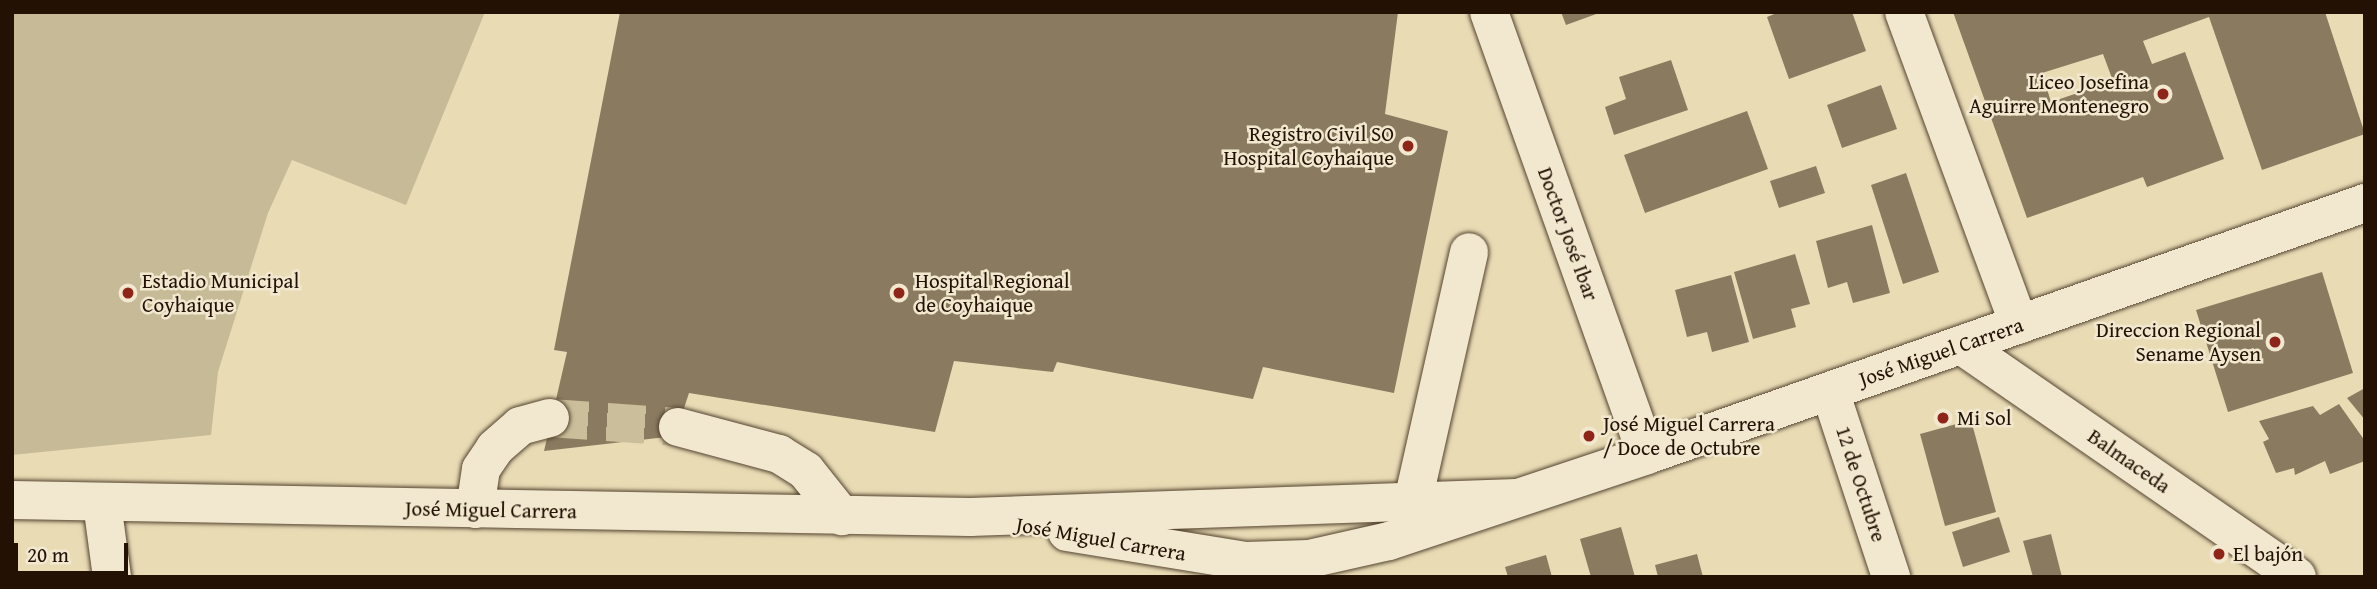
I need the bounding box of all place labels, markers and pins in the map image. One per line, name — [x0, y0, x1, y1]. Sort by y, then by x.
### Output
place label: Liceo Josefina Aguirre Montenegro — [1969, 69, 2149, 119]
marker: Liceo Josefina Aguirre Montenegro — [2155, 86, 2171, 102]
place label: Registro Civil SO Hospital Coyhaique — [1223, 121, 1394, 171]
marker: Registro Civil SO Hospital Coyhaique — [1400, 138, 1416, 154]
place label: Estadio Municipal Coyhaique — [142, 268, 299, 318]
place label: Hospital Regional de Coyhaique — [915, 268, 1070, 318]
marker: Hospital Regional de Coyhaique — [889, 283, 909, 303]
marker: Estadio Municipal Coyhaique — [120, 285, 136, 301]
place label: Direccion Regional Sename Aysen — [2096, 317, 2261, 367]
marker: Direccion Regional Sename Aysen — [2267, 334, 2283, 350]
place label: Mi Sol — [1957, 405, 2012, 431]
marker: Mi Sol — [1935, 410, 1951, 426]
place label: José Miguel Carrera / Doce de Octubre — [1603, 411, 1775, 461]
marker: José Miguel Carrera / Doce de Octubre — [1581, 428, 1597, 444]
place label: El bajón — [2233, 541, 2303, 567]
marker: El bajón — [2211, 546, 2227, 562]

